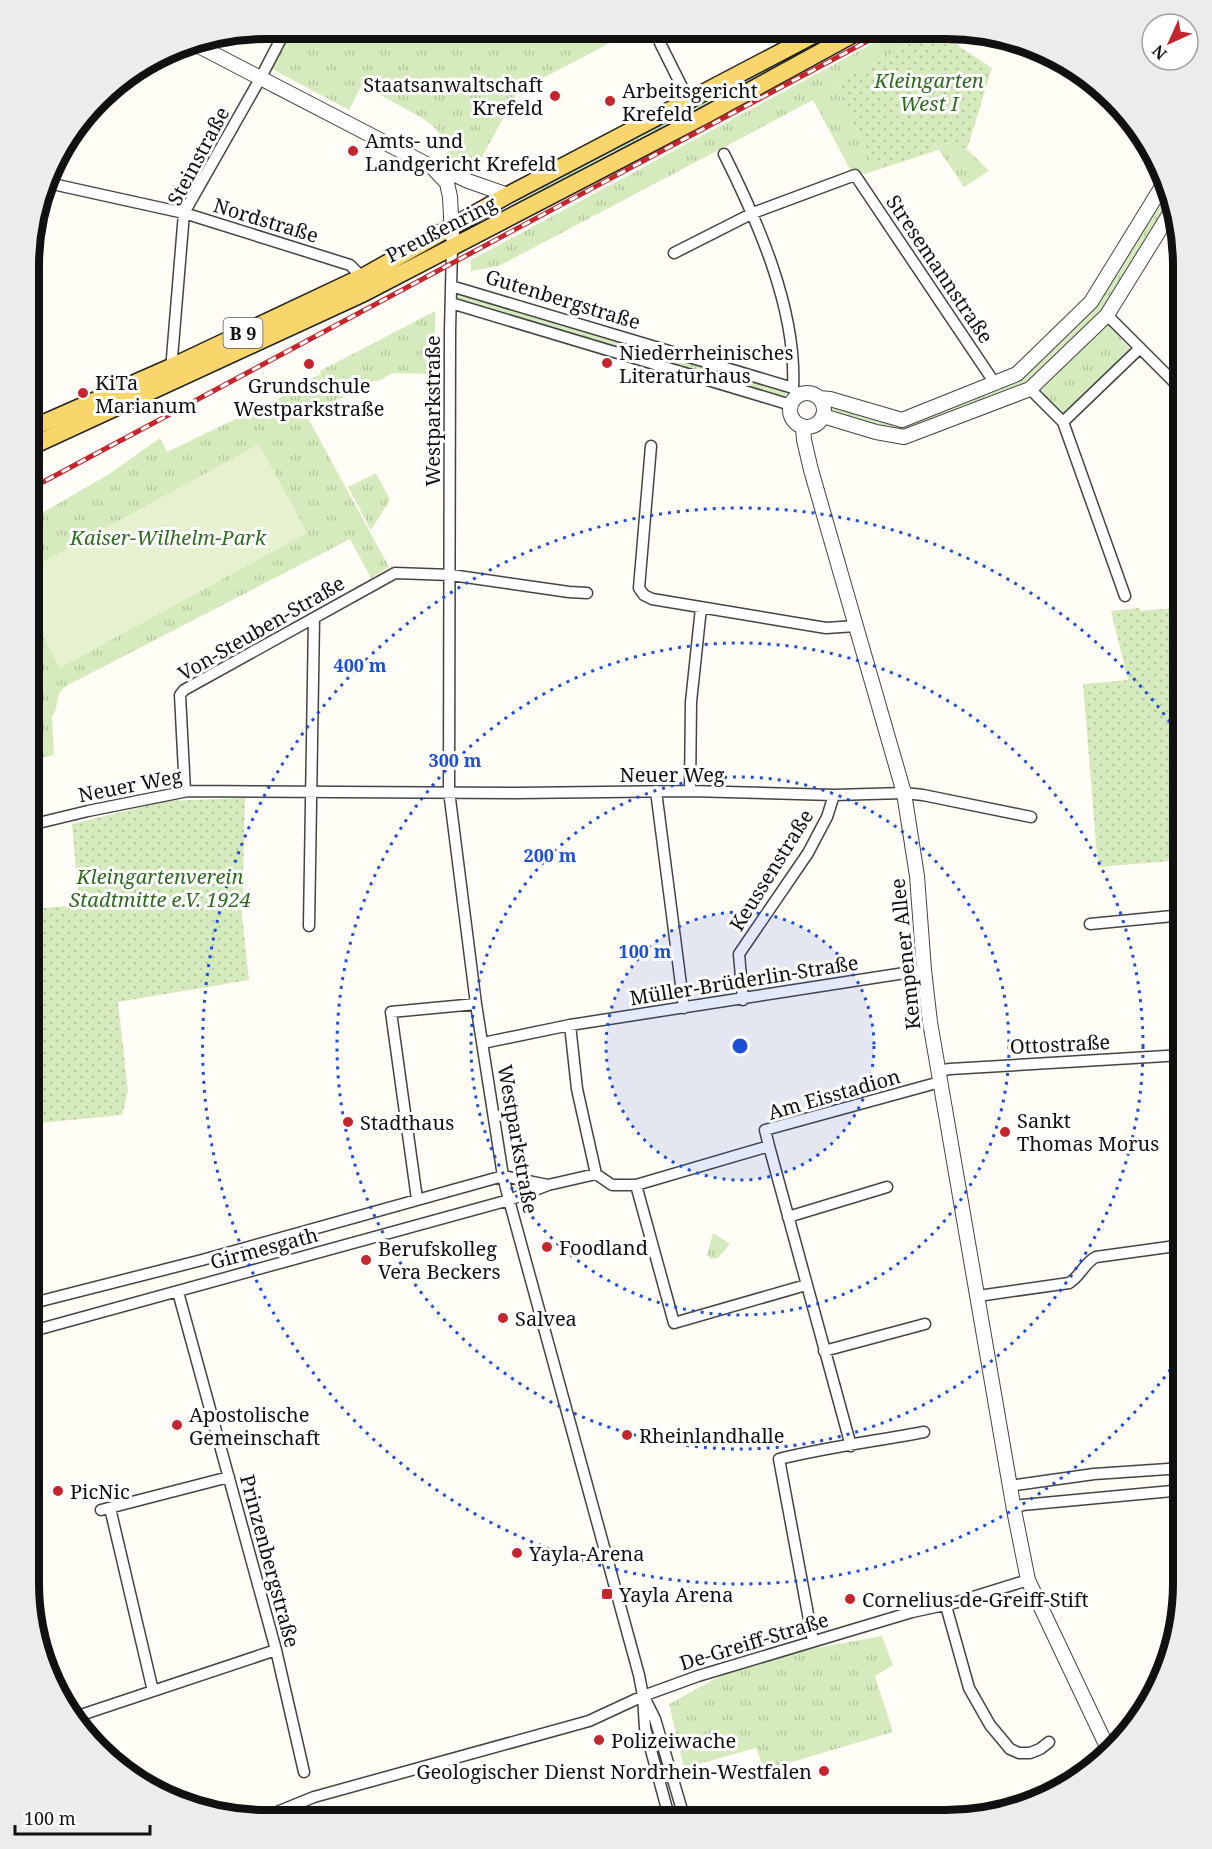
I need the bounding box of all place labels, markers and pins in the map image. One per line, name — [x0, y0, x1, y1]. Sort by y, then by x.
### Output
place label: Staatsanwaltschaft Krefeld — [363, 71, 543, 121]
place label: Arbeitsgericht Krefeld — [622, 77, 758, 127]
marker: Staatsanwaltschaft Krefeld — [548, 89, 562, 103]
marker: Arbeitsgericht Krefeld — [603, 94, 617, 108]
place label: Amts- und Landgericht Krefeld — [365, 127, 557, 177]
marker: Amts- und Landgericht Krefeld — [346, 144, 360, 158]
place label: Niederrheinisches Literaturhaus — [619, 339, 794, 389]
marker: Niederrheinisches Literaturhaus — [600, 356, 614, 370]
marker: Grundschule Westparkstraße — [302, 357, 316, 371]
place label: KiTa Marianum — [95, 369, 197, 419]
place label: Grundschule Westparkstraße — [233, 372, 385, 422]
marker: KiTa Marianum — [76, 386, 90, 400]
centre of rings — [730, 1036, 750, 1056]
place label: Sankt Thomas Morus — [1017, 1107, 1159, 1157]
place label: Stadthaus — [360, 1109, 454, 1136]
marker: Stadthaus — [341, 1115, 355, 1129]
marker: Sankt Thomas Morus — [998, 1125, 1012, 1139]
place label: Foodland — [559, 1234, 648, 1261]
place label: Berufskolleg Vera Beckers — [378, 1235, 501, 1285]
marker: Foodland — [540, 1240, 554, 1254]
marker: Berufskolleg Vera Beckers — [359, 1253, 373, 1267]
place label: Salvea — [515, 1305, 577, 1332]
marker: Salvea — [496, 1311, 510, 1325]
place label: Apostolische Gemeinschaft — [189, 1401, 320, 1451]
marker: Apostolische Gemeinschaft — [170, 1418, 184, 1432]
place label: Rheinlandhalle — [639, 1422, 785, 1449]
marker: Rheinlandhalle — [620, 1428, 634, 1442]
place label: PicNic — [70, 1478, 130, 1505]
marker: PicNic — [51, 1484, 65, 1498]
place label: Yayla-Arena — [528, 1540, 645, 1567]
marker: Yayla-Arena — [510, 1546, 524, 1560]
place label: Yayla Arena — [618, 1581, 734, 1608]
place label: Cornelius-de-Greiff-Stift — [862, 1586, 1088, 1613]
marker: Yayla Arena — [600, 1587, 614, 1601]
marker: Cornelius-de-Greiff-Stift — [843, 1592, 857, 1606]
place label: Polizeiwache — [611, 1727, 736, 1754]
marker: Polizeiwache — [592, 1733, 606, 1747]
place label: Geologischer Dienst Nordrhein-Westfalen — [416, 1758, 812, 1785]
marker: Geologischer Dienst Nordrhein-Westfalen — [817, 1764, 831, 1778]

